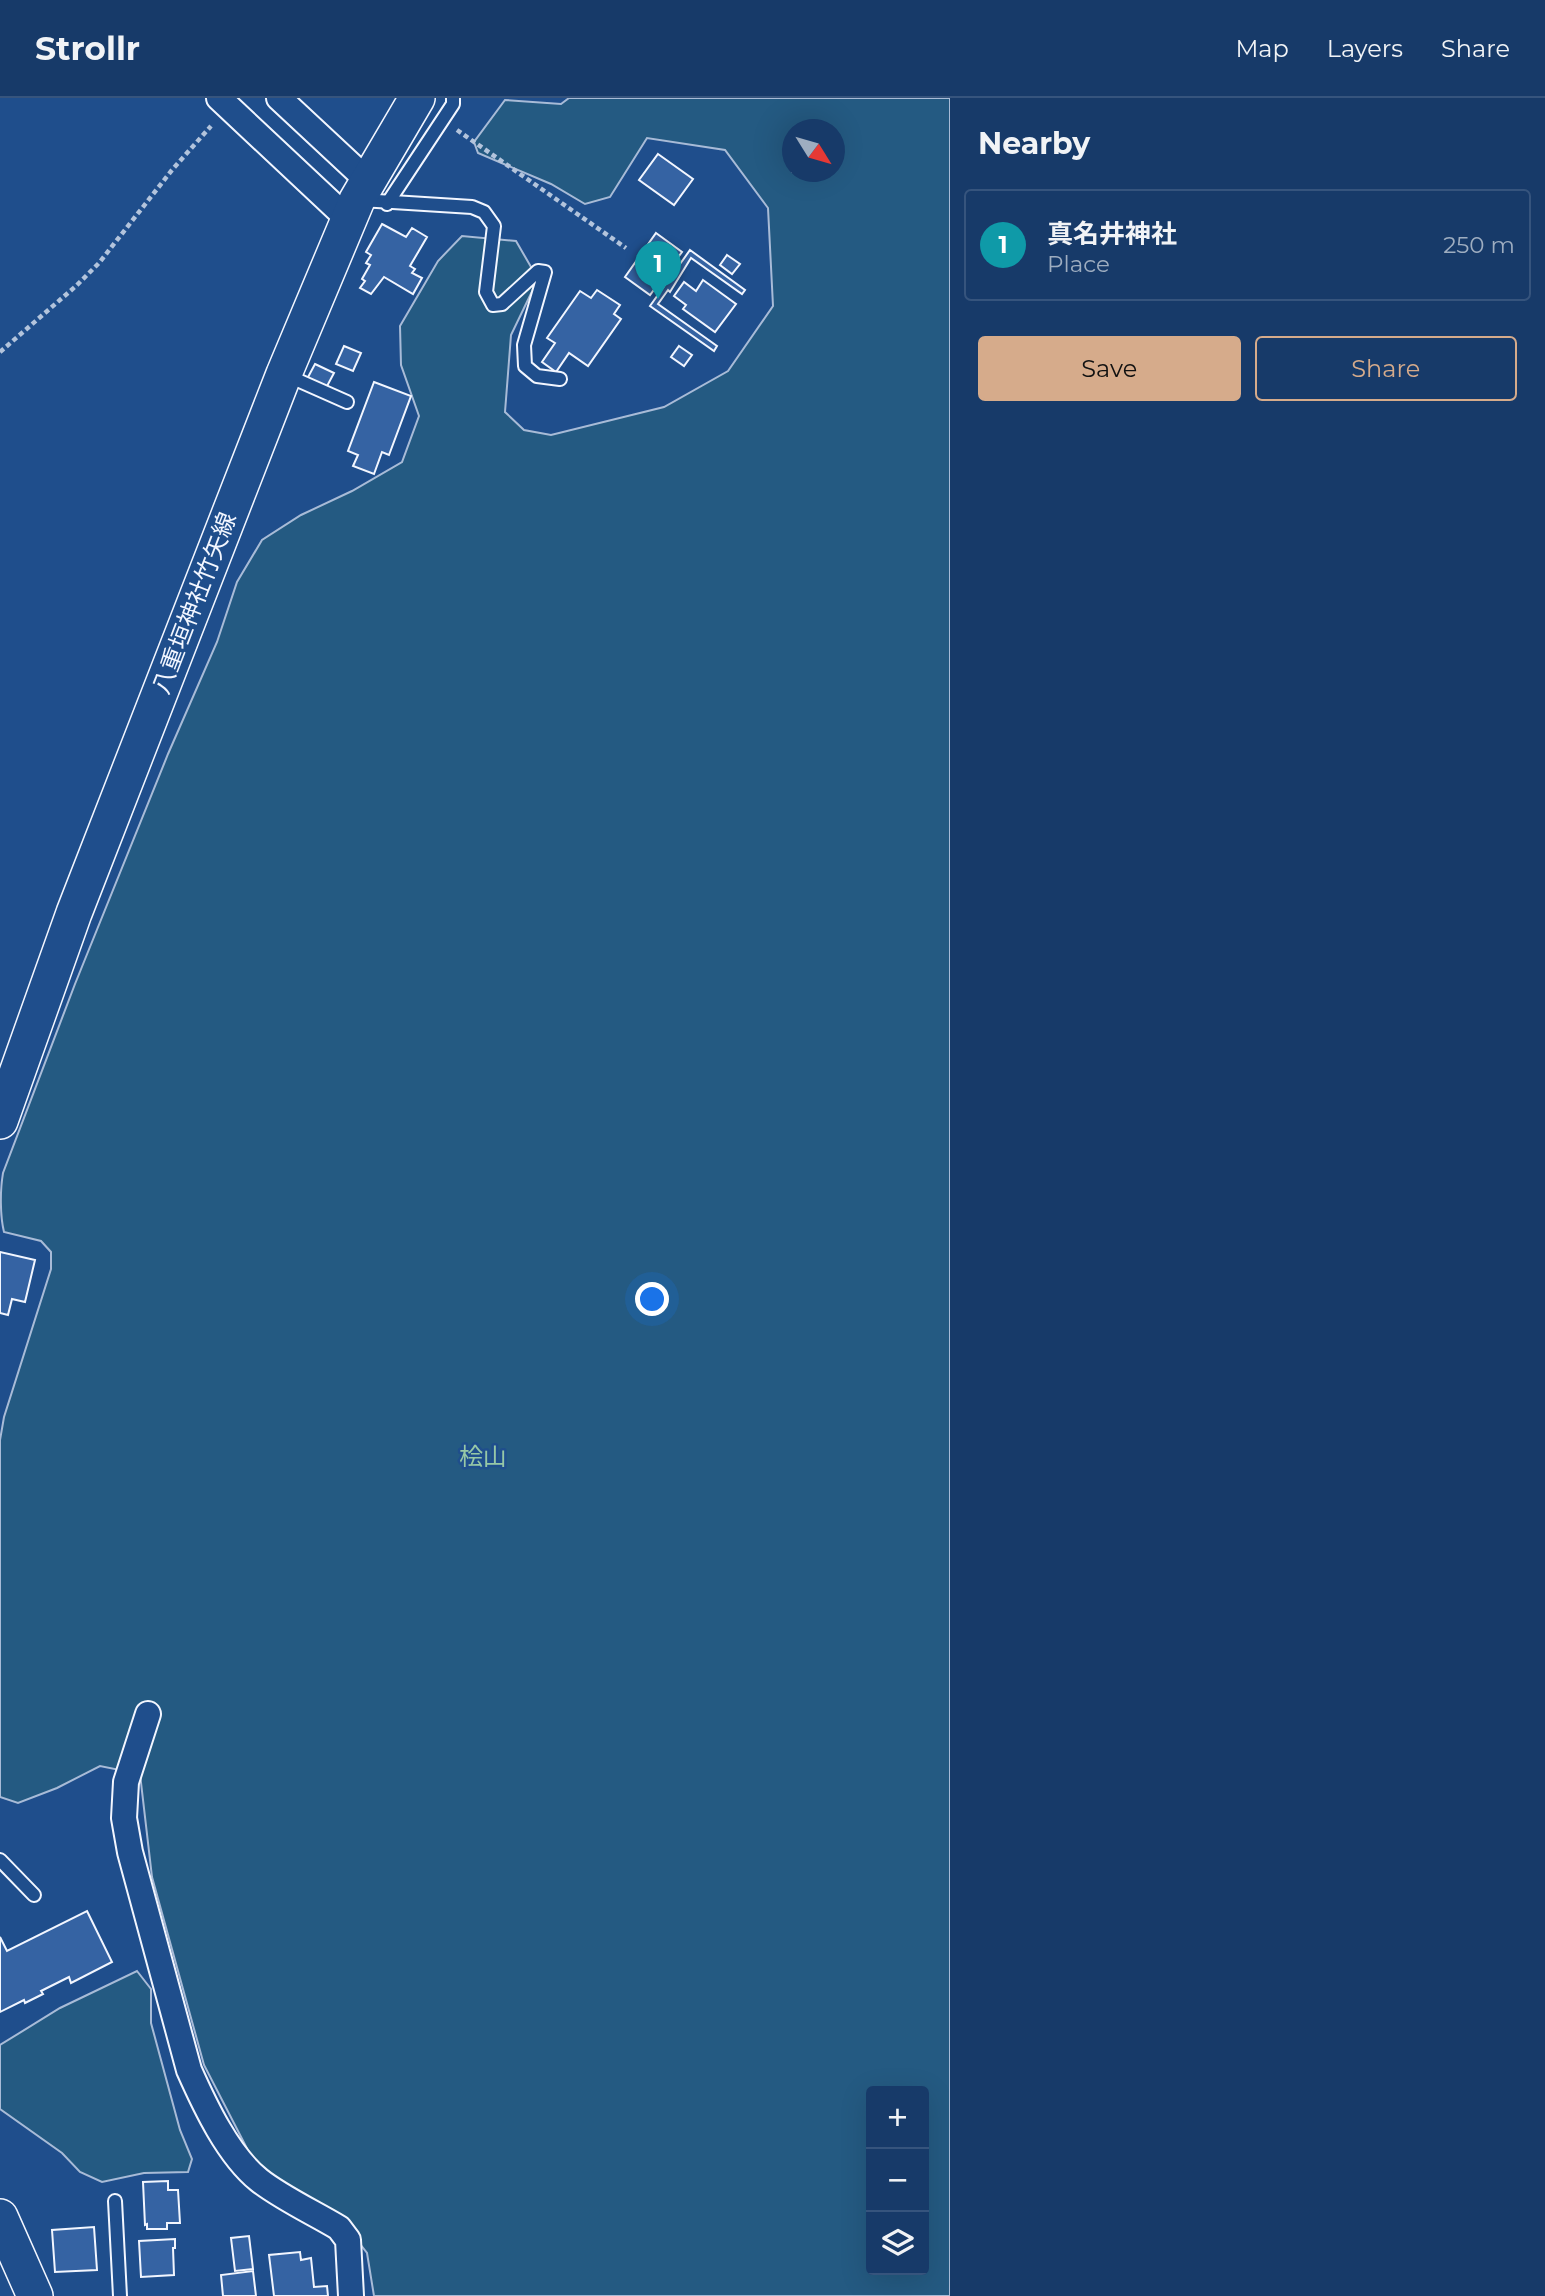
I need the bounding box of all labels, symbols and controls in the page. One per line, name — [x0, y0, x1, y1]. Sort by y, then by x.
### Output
text: Strollr — [35, 28, 140, 68]
text: Map — [1235, 34, 1289, 63]
text: Layers — [1327, 34, 1403, 63]
text: Share — [1441, 34, 1510, 63]
north arrow — [782, 119, 845, 182]
text: Nearby — [978, 125, 1090, 162]
text: 真名井神社 — [1047, 218, 1177, 250]
text: 1 — [998, 231, 1008, 259]
text: 250 m — [1443, 231, 1515, 259]
pin: 1 — [635, 241, 681, 299]
text: Place — [1047, 250, 1110, 278]
button: Save — [978, 336, 1241, 401]
button: Share — [1255, 336, 1517, 401]
street label: 八重垣神社竹矢線 — [146, 508, 242, 698]
your location — [635, 1282, 669, 1316]
park label: 桧山 — [459, 1442, 507, 1471]
map controls — [866, 2086, 929, 2275]
button: + — [866, 2086, 929, 2149]
button: − — [866, 2149, 929, 2212]
button: layers — [866, 2212, 929, 2275]

